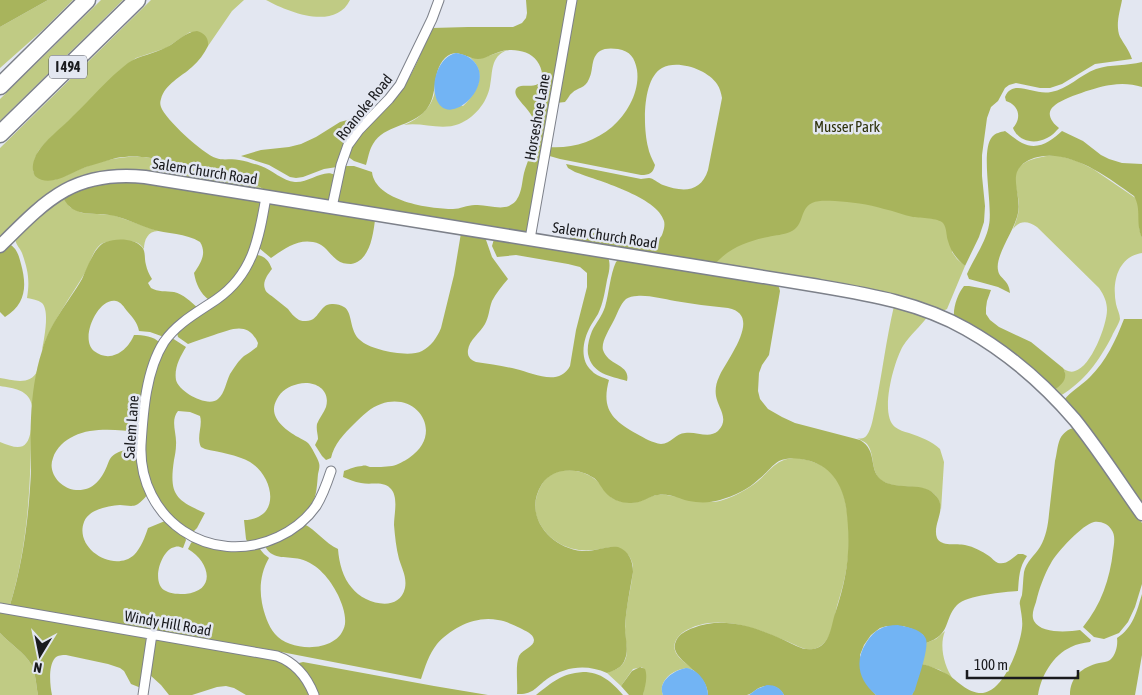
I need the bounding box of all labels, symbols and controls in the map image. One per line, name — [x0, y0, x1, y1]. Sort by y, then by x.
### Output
road number: I 494 — [49, 56, 87, 78]
street label: Roanoke Road — [332, 71, 396, 143]
street label: Horseshoe Lane — [521, 72, 553, 162]
park label: Musser Park — [814, 118, 881, 135]
street label: Salem Church Road — [151, 154, 259, 188]
street label: Salem Church Road — [551, 218, 659, 252]
street label: Salem Lane — [120, 394, 142, 459]
street label: Windy Hill Road — [123, 607, 213, 639]
north arrow — [15, 630, 65, 680]
scale bar — [967, 648, 1078, 680]
text: 100 m — [974, 656, 1008, 673]
text: N — [32, 659, 43, 676]

